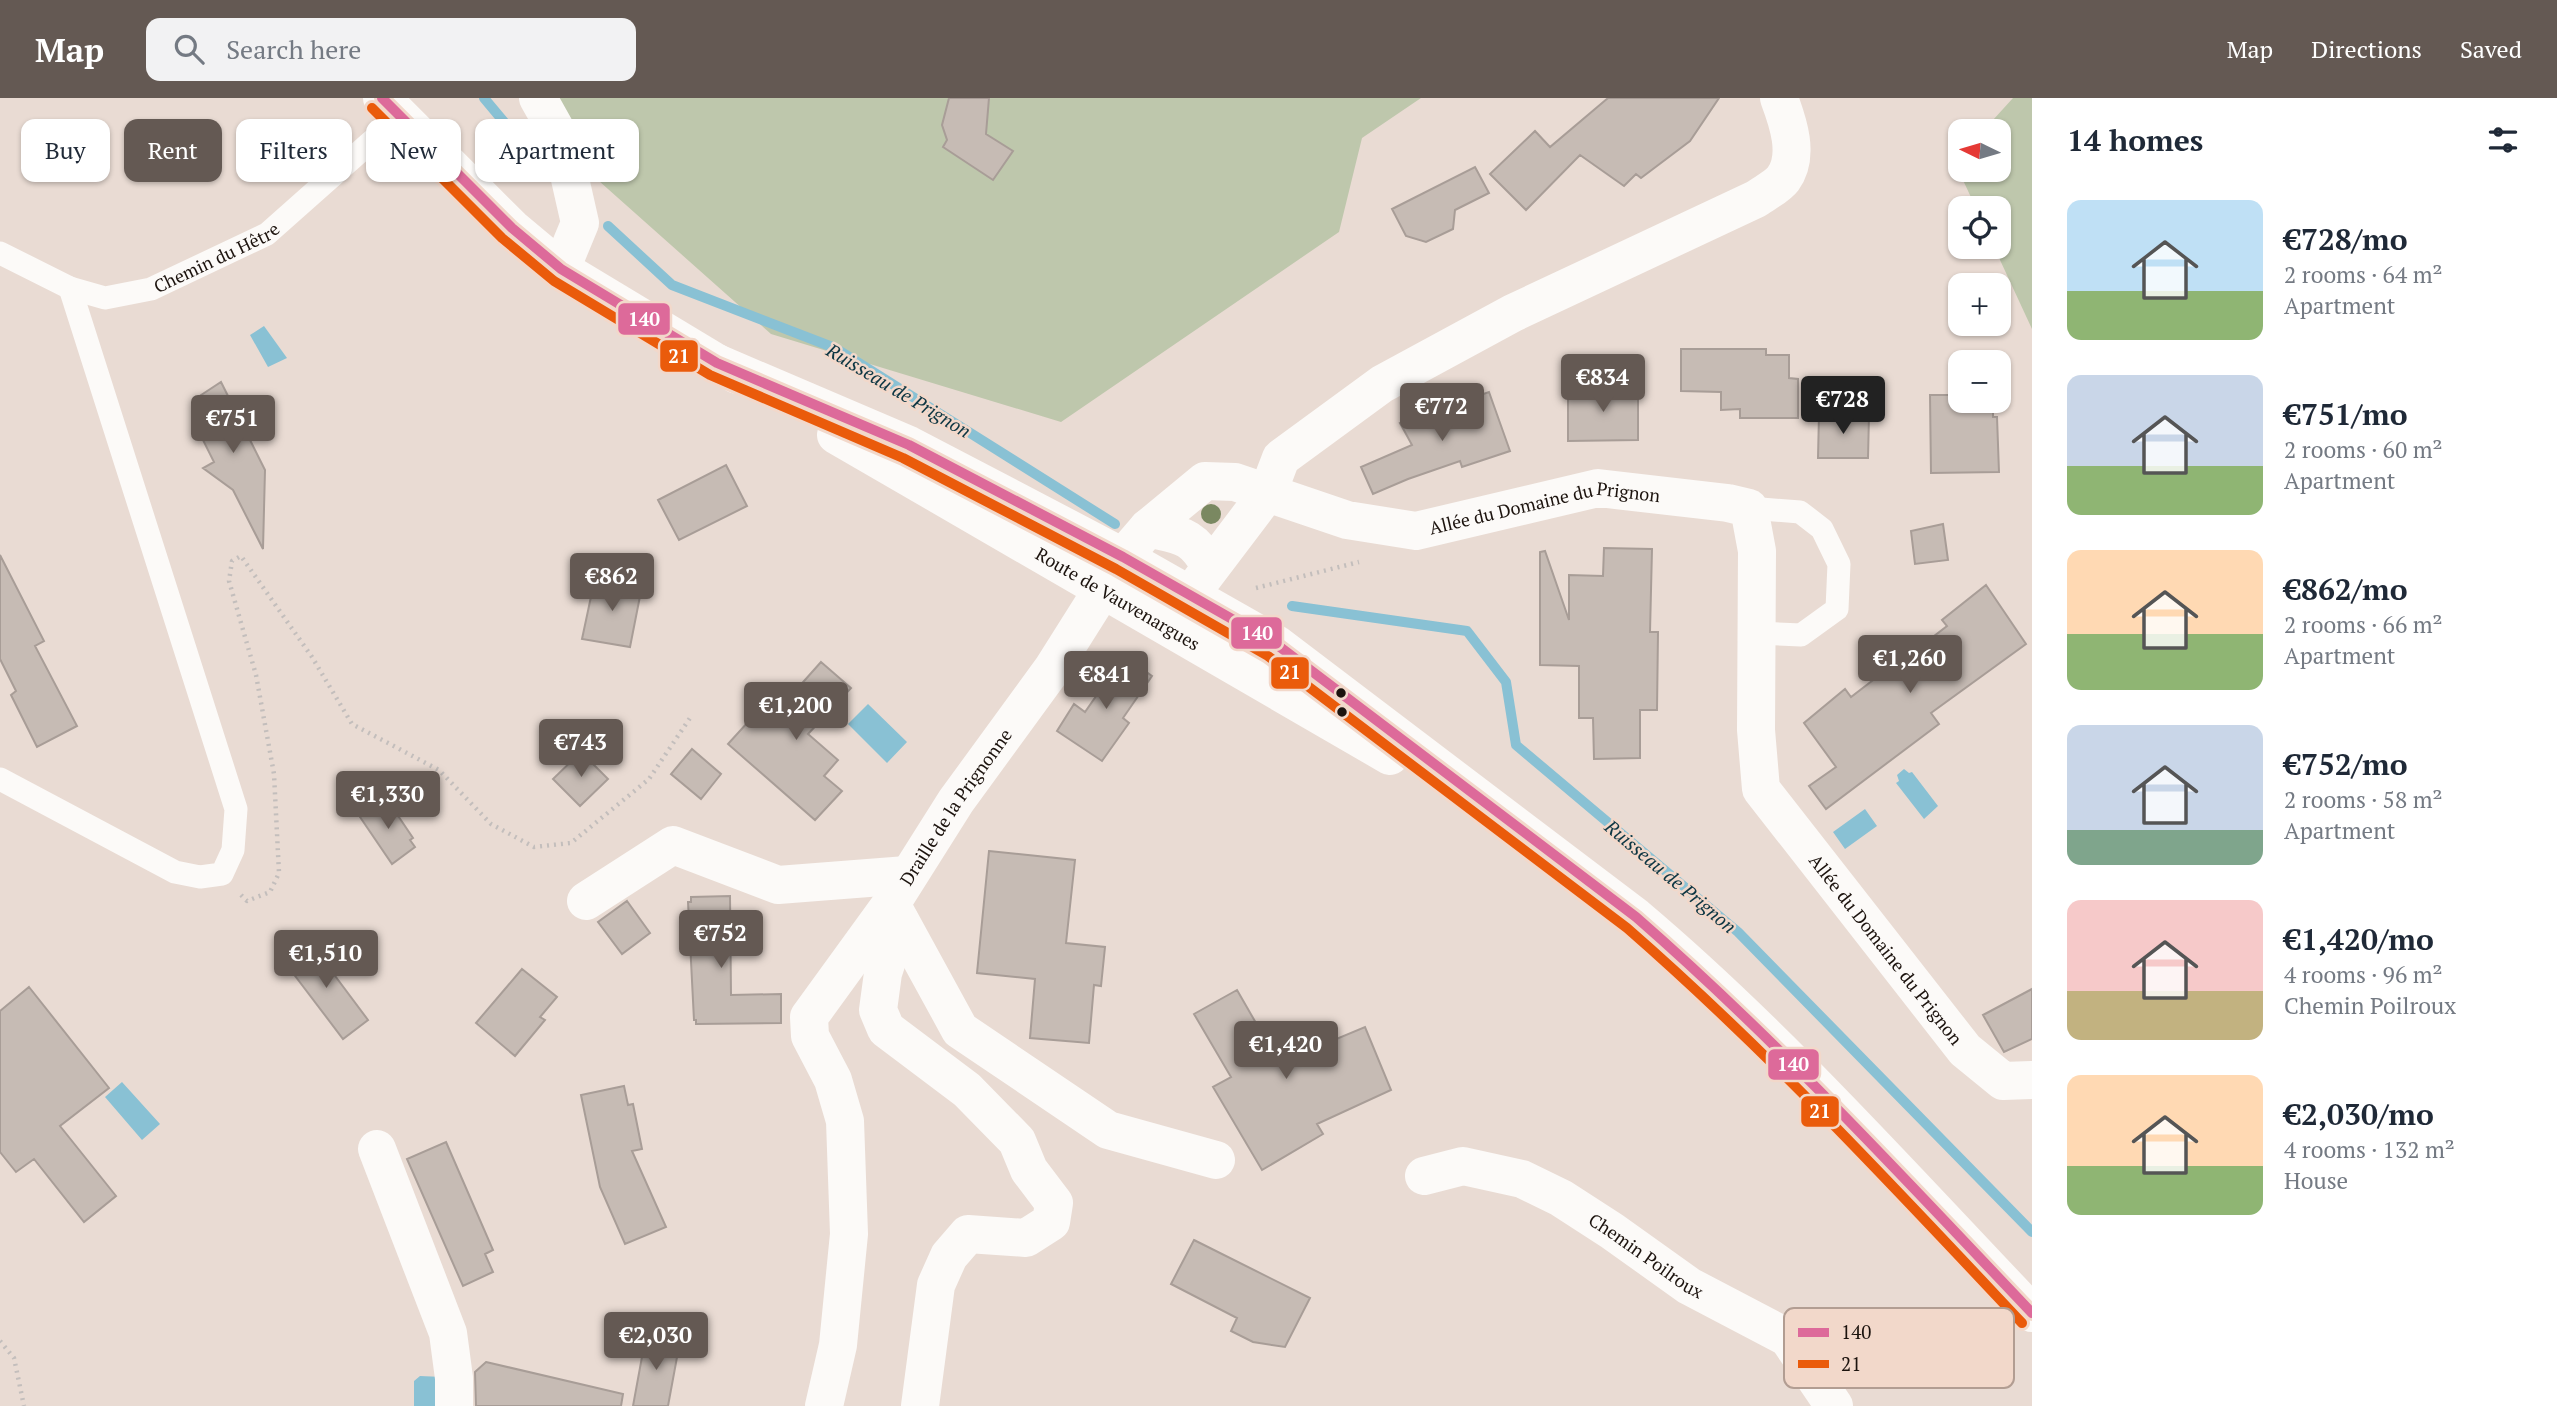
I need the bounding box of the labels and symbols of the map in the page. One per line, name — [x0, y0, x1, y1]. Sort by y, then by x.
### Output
north arrow — [1948, 119, 2011, 182]
street label: Chemin du Hêtre — [150, 217, 284, 298]
line badge: 140 — [617, 302, 671, 336]
text: 140 — [628, 306, 660, 331]
water label: Ruisseau de Prignon — [821, 337, 976, 443]
line badge: 21 — [659, 339, 699, 373]
text: 21 — [668, 343, 690, 368]
pin: €834 — [1562, 354, 1644, 414]
pin: €728 — [1802, 376, 1884, 436]
pin: €772 — [1401, 384, 1483, 443]
pin: €751 — [192, 396, 274, 455]
street label: Allée du Domaine du Prignon — [1427, 476, 1662, 540]
street label: Route de Vauvenargues — [1032, 541, 1205, 655]
pin: €862 — [571, 554, 653, 613]
line badge: 140 — [1230, 616, 1283, 650]
text: 140 — [1241, 620, 1273, 645]
pin: €1,260 — [1853, 636, 1967, 695]
pin: €841 — [1065, 652, 1147, 711]
line badge: 21 — [1270, 656, 1310, 690]
text: 21 — [1279, 659, 1301, 684]
pin: €1,200 — [739, 682, 853, 742]
unlabelled marker — [1334, 686, 1348, 700]
unlabelled marker — [1335, 705, 1349, 719]
pin: €743 — [540, 720, 622, 779]
street label: Draille de la Prignonne — [894, 724, 1017, 890]
pin: €1,330 — [331, 772, 445, 831]
water label: Ruisseau de Prignon — [1599, 813, 1742, 938]
street label: Allée du Domaine du Prignon — [1804, 849, 1968, 1050]
pin: €752 — [680, 910, 762, 970]
pin: €1,510 — [269, 930, 383, 990]
pin: €1,420 — [1229, 1021, 1343, 1081]
line badge: 140 — [1767, 1048, 1820, 1081]
text: 140 — [1777, 1051, 1809, 1076]
line badge: 21 — [1800, 1095, 1840, 1128]
text: 21 — [1809, 1098, 1831, 1123]
street label: Chemin Poilroux — [1584, 1207, 1708, 1304]
legend — [1784, 1308, 2014, 1388]
pin: €2,030 — [599, 1312, 713, 1372]
text: 140 — [1841, 1319, 1871, 1344]
text: 21 — [1841, 1351, 1861, 1376]

